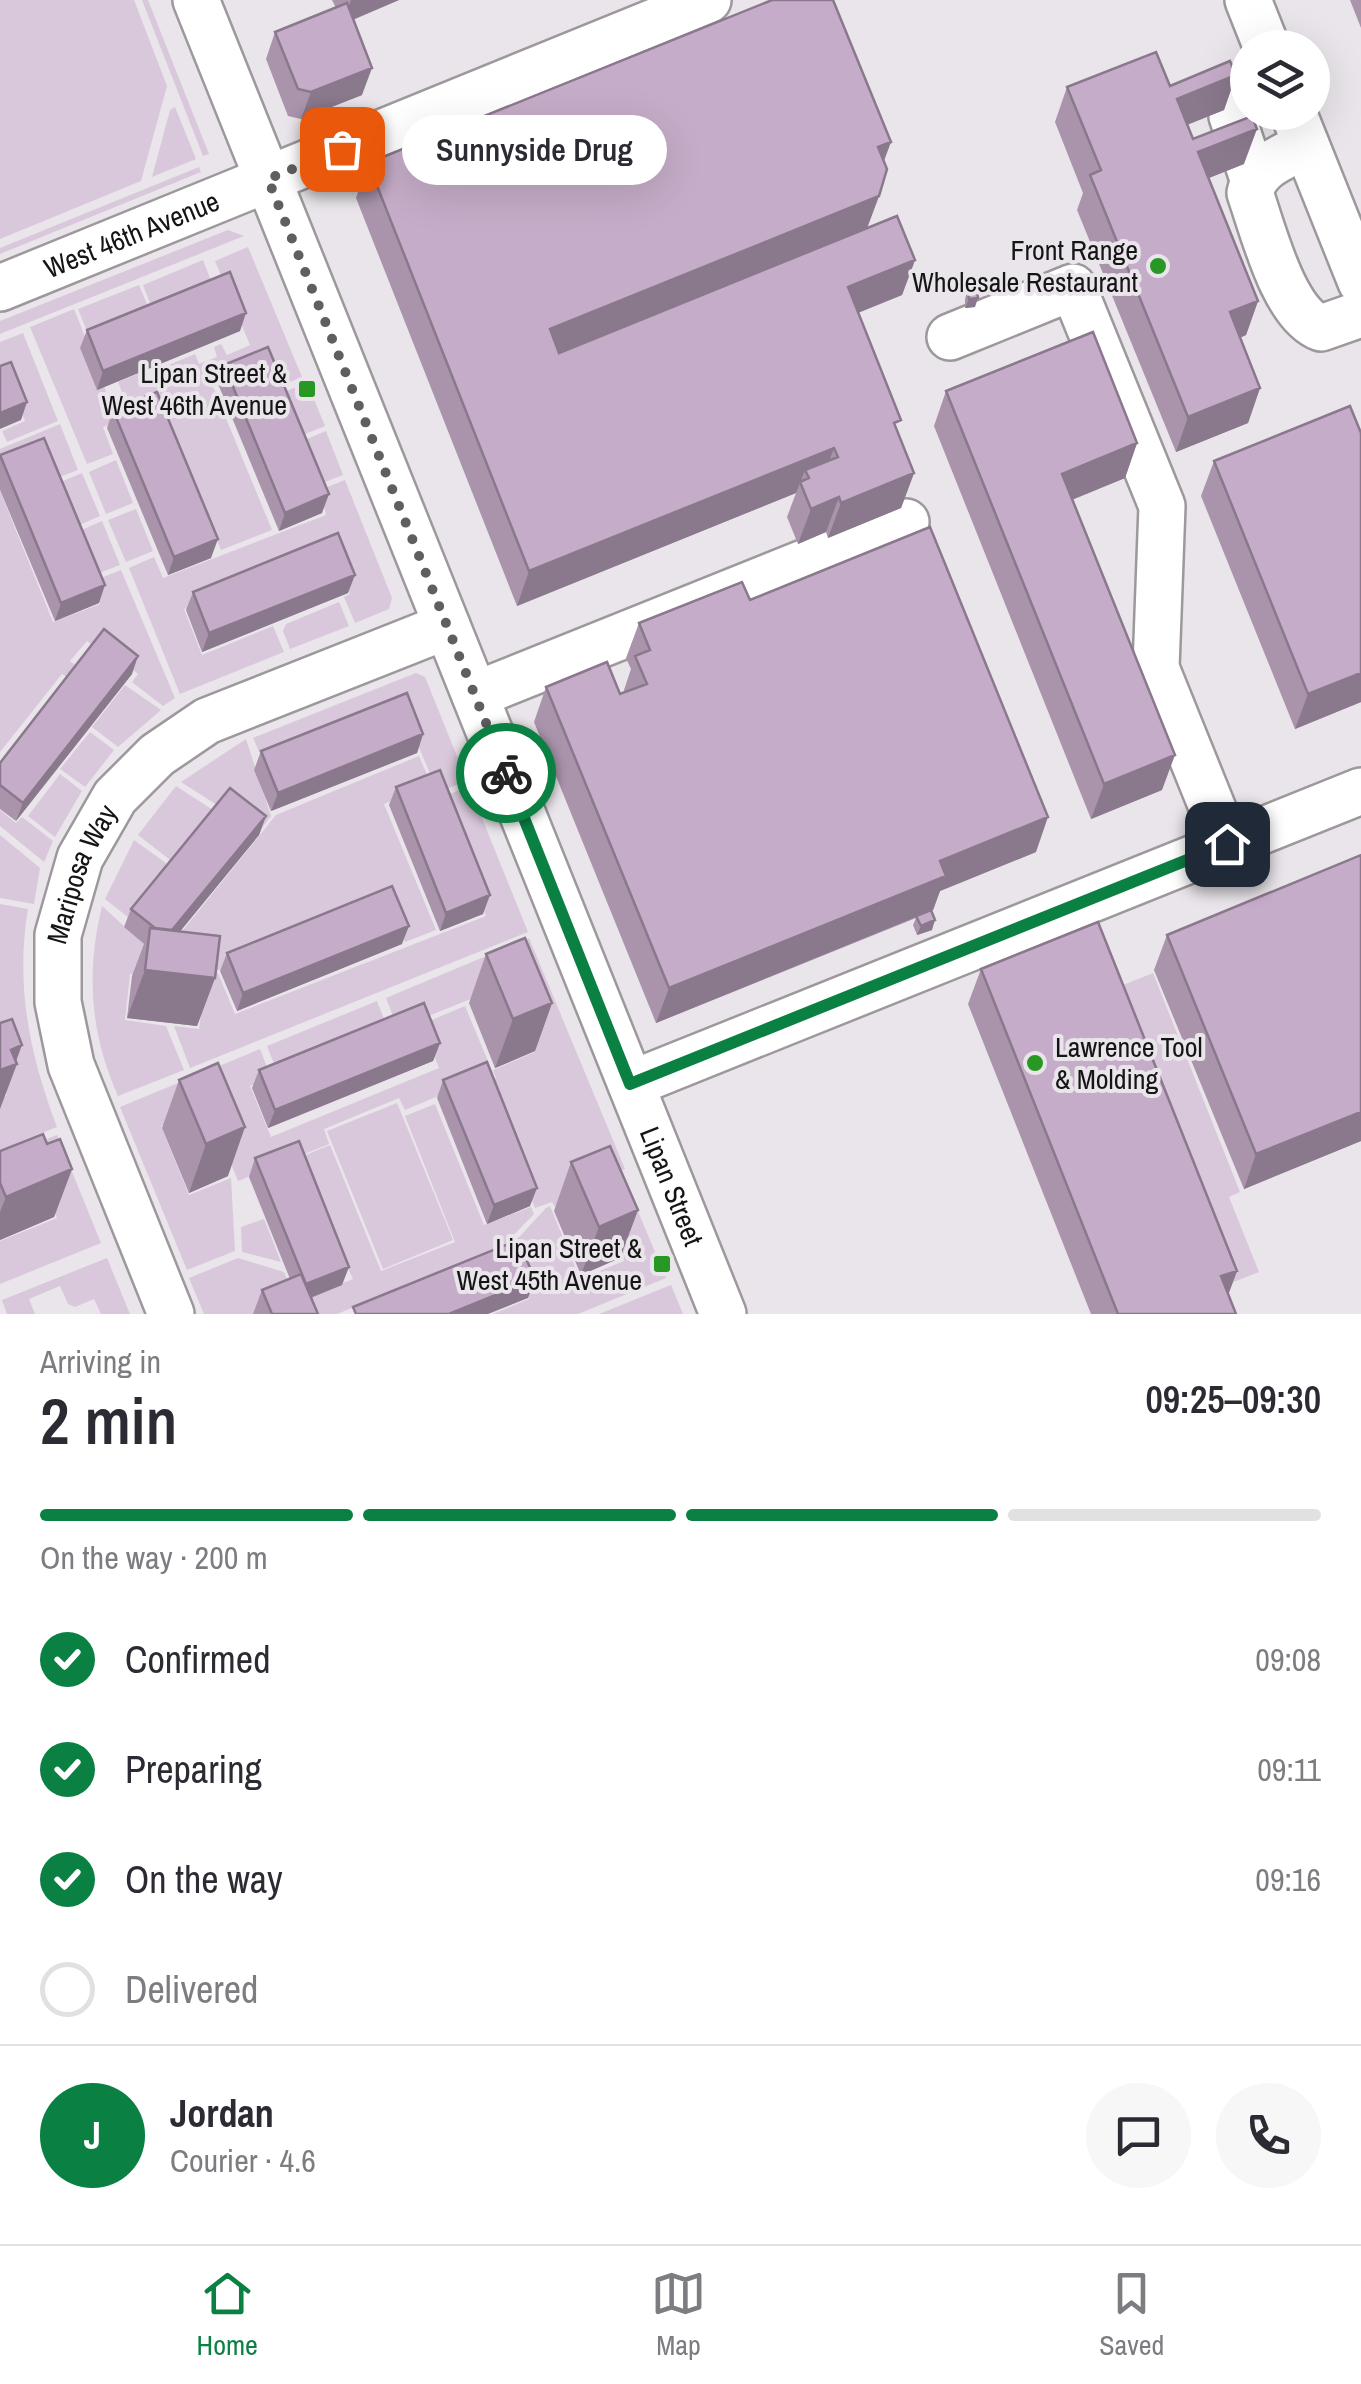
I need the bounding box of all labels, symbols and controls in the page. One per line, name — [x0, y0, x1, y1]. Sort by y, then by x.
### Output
map controls — [1230, 30, 1330, 130]
button: layers — [1230, 30, 1330, 130]
pin — [300, 107, 385, 192]
callout: Sunnyside Drug — [402, 114, 667, 184]
icon: bag — [315, 122, 370, 177]
text: Sunnyside Drug — [436, 128, 633, 171]
street label: West 46th Avenue — [38, 182, 225, 287]
place label: Front Range Wholesale Restaurant — [912, 231, 1138, 301]
marker: Front Range Wholesale Restaurant — [1147, 255, 1169, 277]
place label: Lipan Street & West 46th Avenue — [101, 354, 288, 424]
marker: Lipan Street & West 46th Avenue — [296, 378, 318, 400]
courier — [456, 723, 556, 823]
icon: bike — [479, 746, 534, 801]
street label: Mariposa Way — [37, 797, 126, 948]
pin — [1185, 802, 1270, 887]
icon: home — [1200, 817, 1255, 872]
place label: Lawrence Tool & Molding — [1055, 1028, 1203, 1098]
marker: Lawrence Tool & Molding — [1024, 1052, 1046, 1074]
street label: Lipan Street — [631, 1121, 713, 1251]
place label: Lipan Street & West 45th Avenue — [456, 1229, 643, 1299]
marker: Lipan Street & West 45th Avenue — [651, 1253, 673, 1275]
text: Arriving in — [40, 1340, 161, 1383]
text: 09:25–09:30 — [1145, 1374, 1321, 1425]
text: 2 min — [40, 1377, 177, 1464]
text: On the way · 200 m — [40, 1536, 268, 1579]
icon: check — [40, 1632, 95, 1687]
text: Confirmed — [125, 1634, 270, 1685]
text: 09:08 — [1255, 1638, 1321, 1681]
icon: check — [40, 1742, 95, 1797]
text: Preparing — [125, 1744, 262, 1795]
text: 09:11 — [1257, 1748, 1321, 1791]
icon: check — [40, 1852, 95, 1907]
text: On the way — [125, 1854, 283, 1905]
text: 09:16 — [1255, 1858, 1321, 1901]
text: Delivered — [125, 1964, 258, 2015]
button: chat — [1086, 2083, 1191, 2188]
button: phone — [1216, 2083, 1321, 2188]
text: Jordan — [170, 2088, 274, 2139]
text: J — [84, 2110, 101, 2161]
text: Courier · 4.6 — [170, 2139, 316, 2182]
tab: Home — [197, 2266, 258, 2364]
tab: Map — [651, 2266, 706, 2364]
tab: Saved — [1099, 2266, 1164, 2364]

